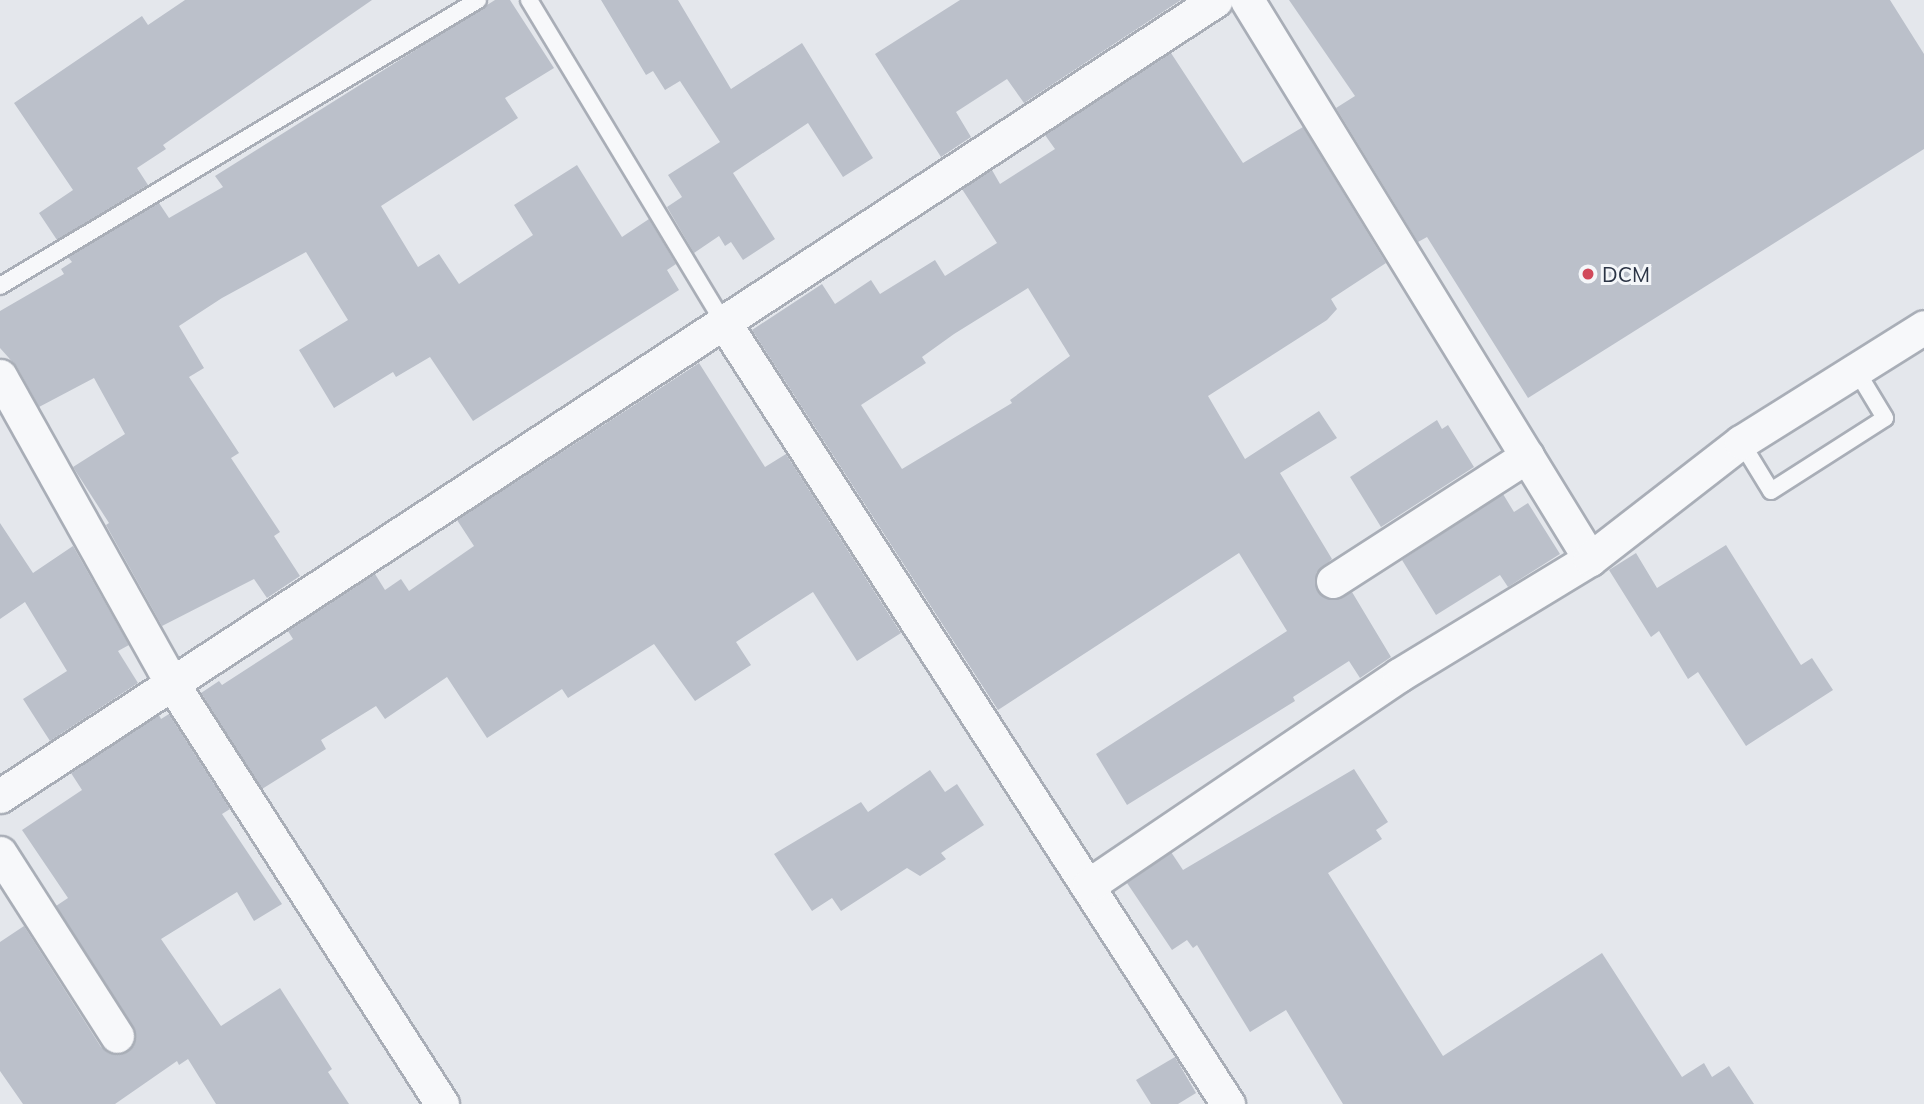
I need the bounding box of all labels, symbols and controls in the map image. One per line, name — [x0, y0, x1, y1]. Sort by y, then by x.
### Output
place label: DCM — [1602, 261, 1650, 287]
marker: DCM — [1580, 266, 1596, 282]

